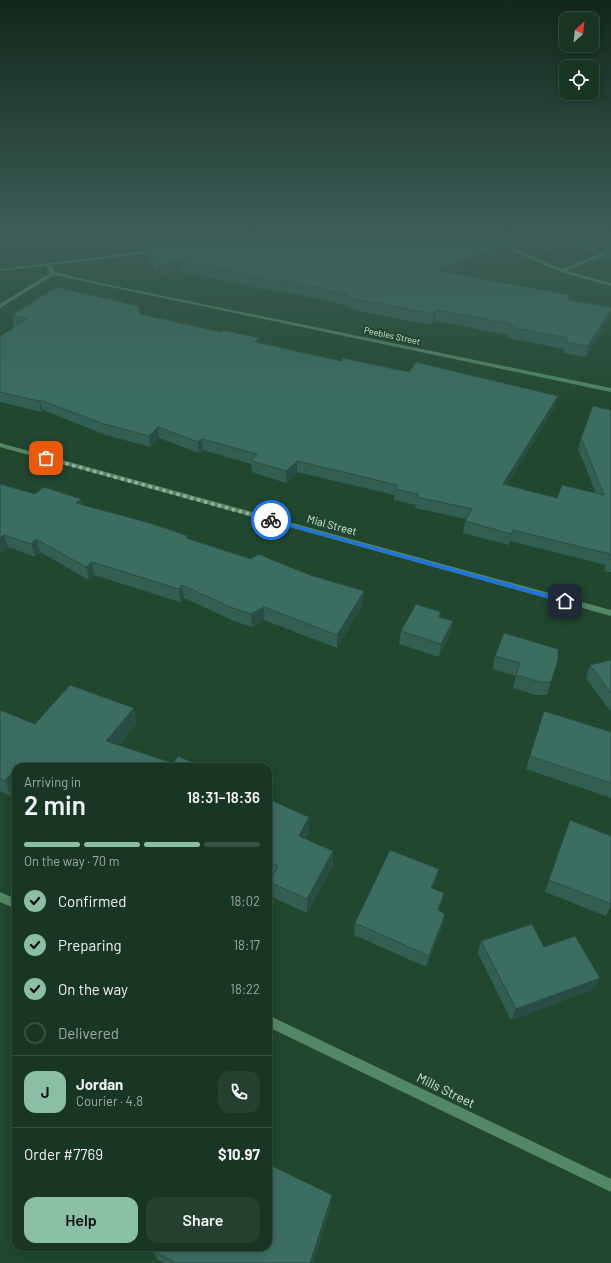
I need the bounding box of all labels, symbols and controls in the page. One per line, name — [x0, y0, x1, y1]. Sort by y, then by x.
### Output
north arrow — [559, 12, 599, 52]
map controls — [559, 12, 599, 100]
button: locate — [559, 60, 599, 100]
street label: Peebles Street — [363, 324, 421, 347]
pin — [29, 441, 63, 475]
icon: bag — [35, 447, 57, 469]
courier — [251, 500, 291, 540]
icon: bike — [260, 509, 282, 531]
street label: Mial Street — [306, 512, 358, 537]
pin — [548, 584, 582, 618]
icon: home — [554, 590, 576, 612]
text: Arriving in — [24, 774, 81, 790]
text: 18:31–18:36 — [187, 788, 260, 806]
text: 2 min — [24, 789, 86, 820]
text: On the way · 70 m — [24, 853, 119, 869]
icon: check — [24, 890, 46, 912]
text: Confirmed — [58, 892, 126, 910]
text: 18:02 — [230, 893, 260, 909]
icon: check — [24, 934, 46, 956]
text: Preparing — [58, 936, 122, 954]
text: 18:17 — [234, 937, 260, 953]
icon: check — [24, 978, 46, 1000]
text: On the way — [58, 980, 128, 998]
text: 18:22 — [230, 981, 260, 997]
text: Delivered — [58, 1024, 119, 1042]
street label: Mills Street — [414, 1069, 478, 1111]
button: phone — [218, 1071, 260, 1113]
text: Jordan — [76, 1075, 123, 1093]
text: J — [41, 1083, 49, 1101]
text: Courier · 4.8 — [76, 1093, 143, 1109]
text: Order #7769 — [24, 1145, 103, 1163]
text: $10.97 — [218, 1145, 260, 1163]
button: Help — [24, 1197, 138, 1243]
button: Share — [146, 1197, 260, 1243]

